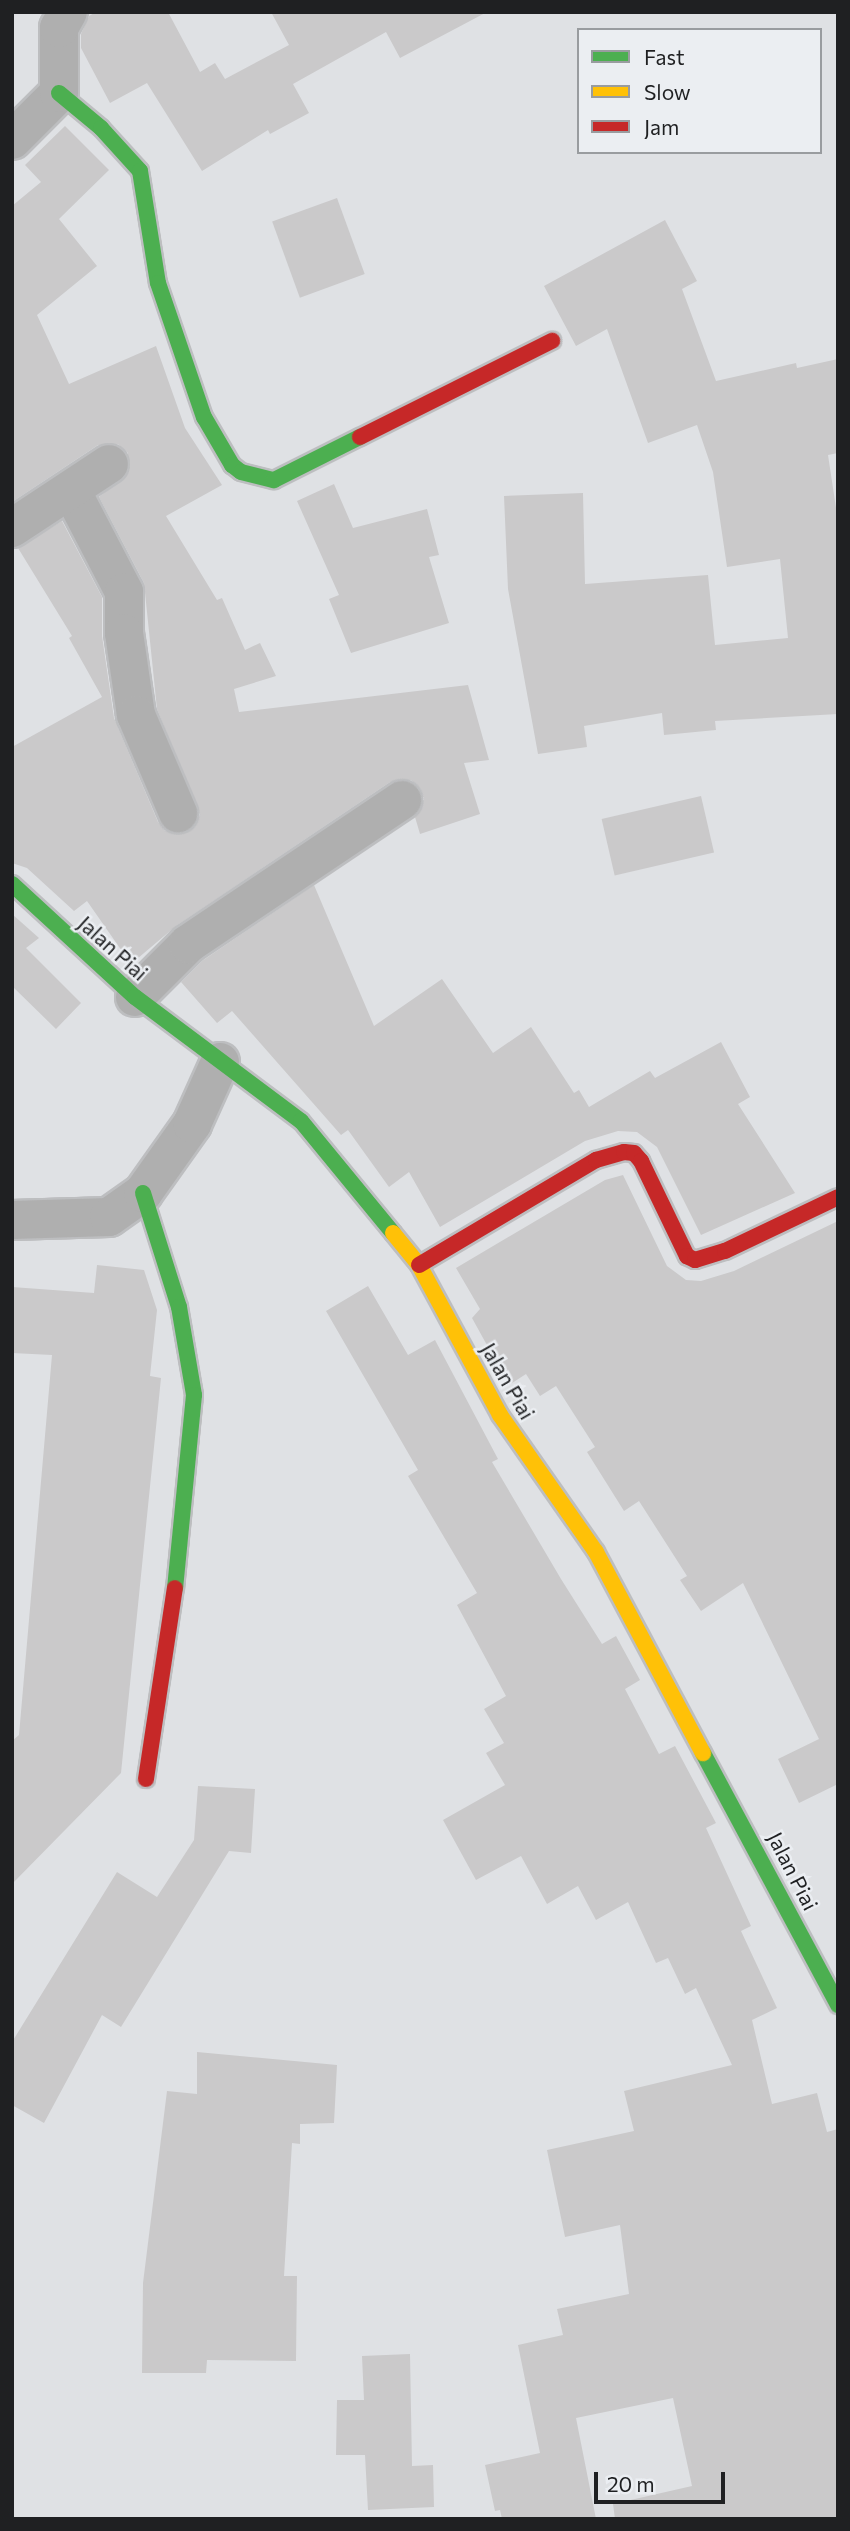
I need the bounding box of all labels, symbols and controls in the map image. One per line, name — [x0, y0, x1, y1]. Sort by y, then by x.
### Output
legend — [577, 28, 822, 154]
text: Fast — [644, 44, 685, 69]
text: Slow — [644, 79, 691, 104]
text: Jam — [644, 114, 679, 139]
street label: Jalan Piai — [73, 910, 153, 986]
street label: Jalan Piai — [476, 1338, 540, 1424]
street label: Jalan Piai — [763, 1828, 823, 1914]
scale bar — [598, 2458, 729, 2502]
text: 20 m — [607, 2471, 655, 2496]

